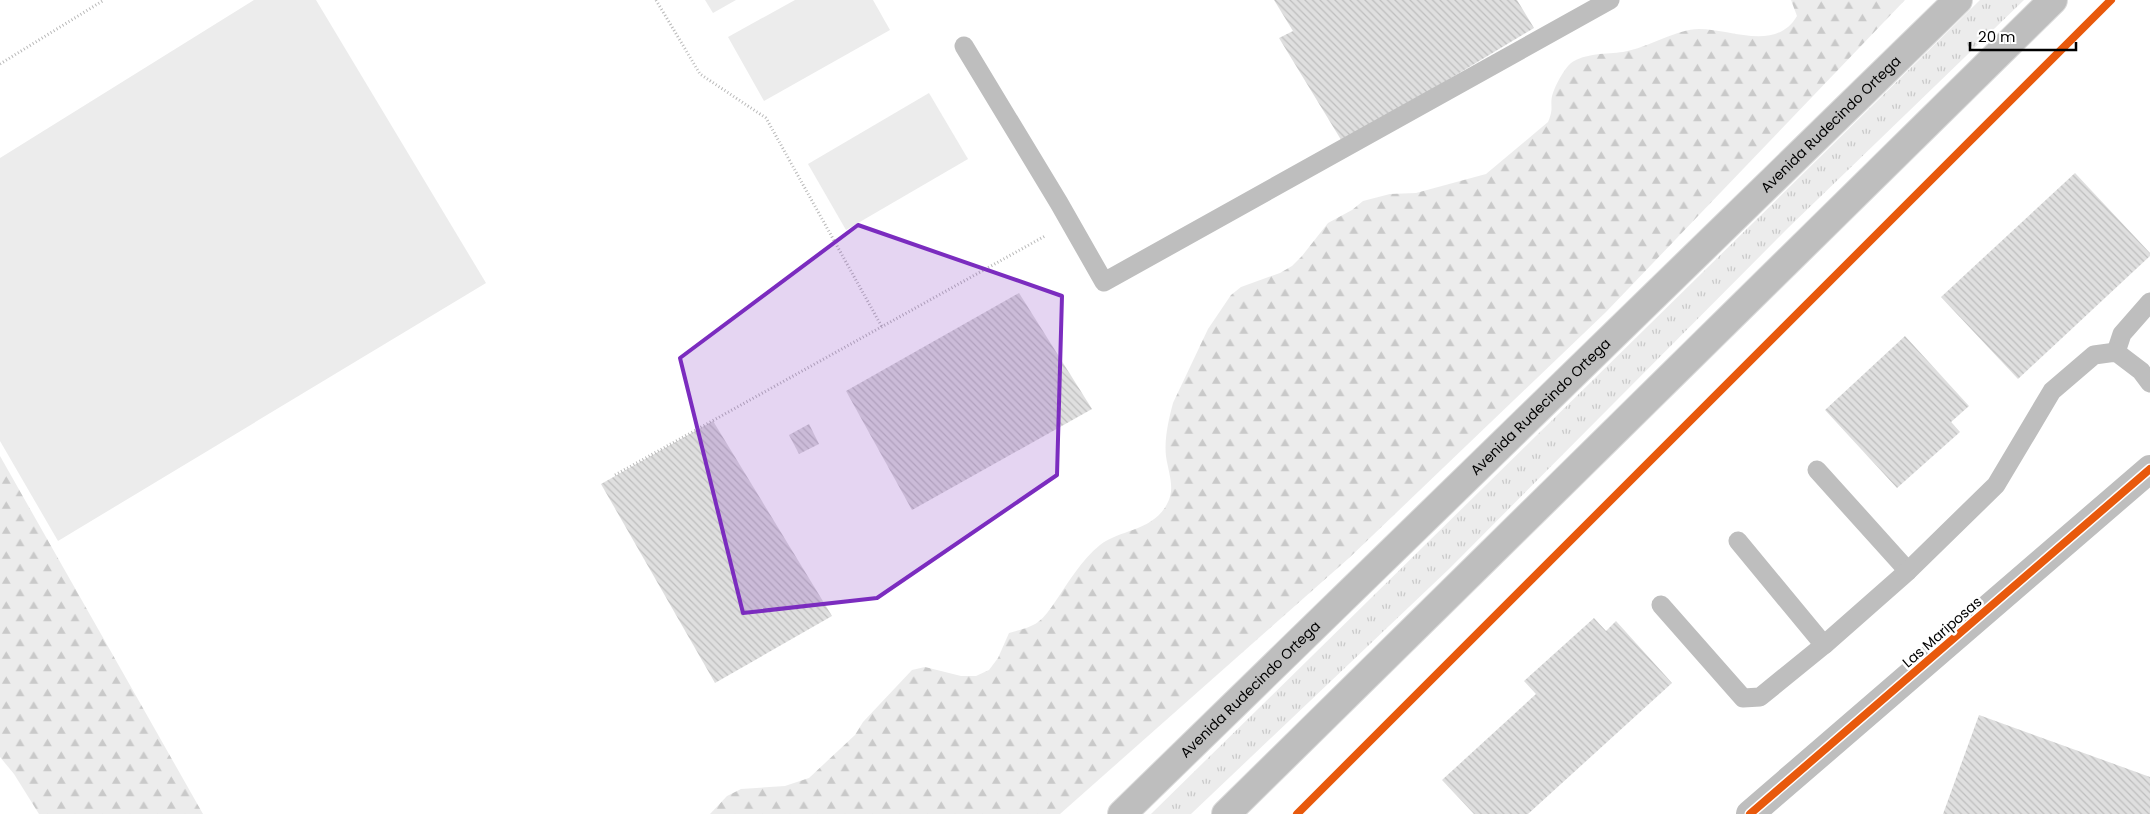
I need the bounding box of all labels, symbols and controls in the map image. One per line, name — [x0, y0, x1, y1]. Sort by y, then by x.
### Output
scale bar — [1970, 20, 2076, 52]
text: 20 m — [1978, 26, 2016, 47]
street label: Avenida Rudecindo Ortega — [1756, 51, 1905, 197]
street label: Avenida Rudecindo Ortega — [1466, 334, 1615, 480]
street label: Las Mariposas — [1898, 592, 1986, 672]
street label: Avenida Rudecindo Ortega — [1176, 616, 1325, 762]

